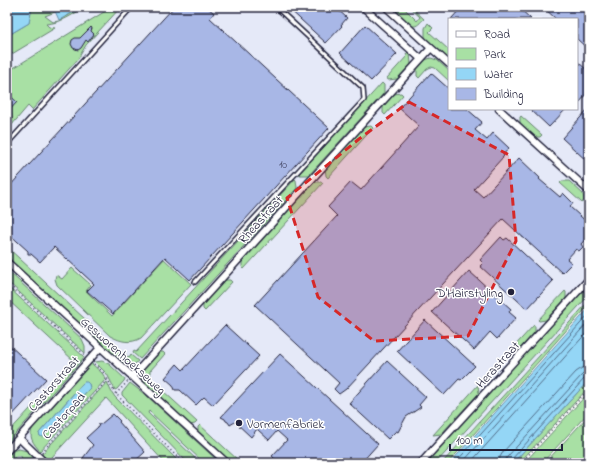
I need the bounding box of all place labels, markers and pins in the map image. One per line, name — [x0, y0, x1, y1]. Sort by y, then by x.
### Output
place label: D'Hairstyling — [435, 284, 503, 304]
marker: D'Hairstyling — [506, 287, 516, 297]
place label: Vormenfabriek — [246, 415, 324, 434]
marker: Vormenfabriek — [234, 418, 244, 428]

